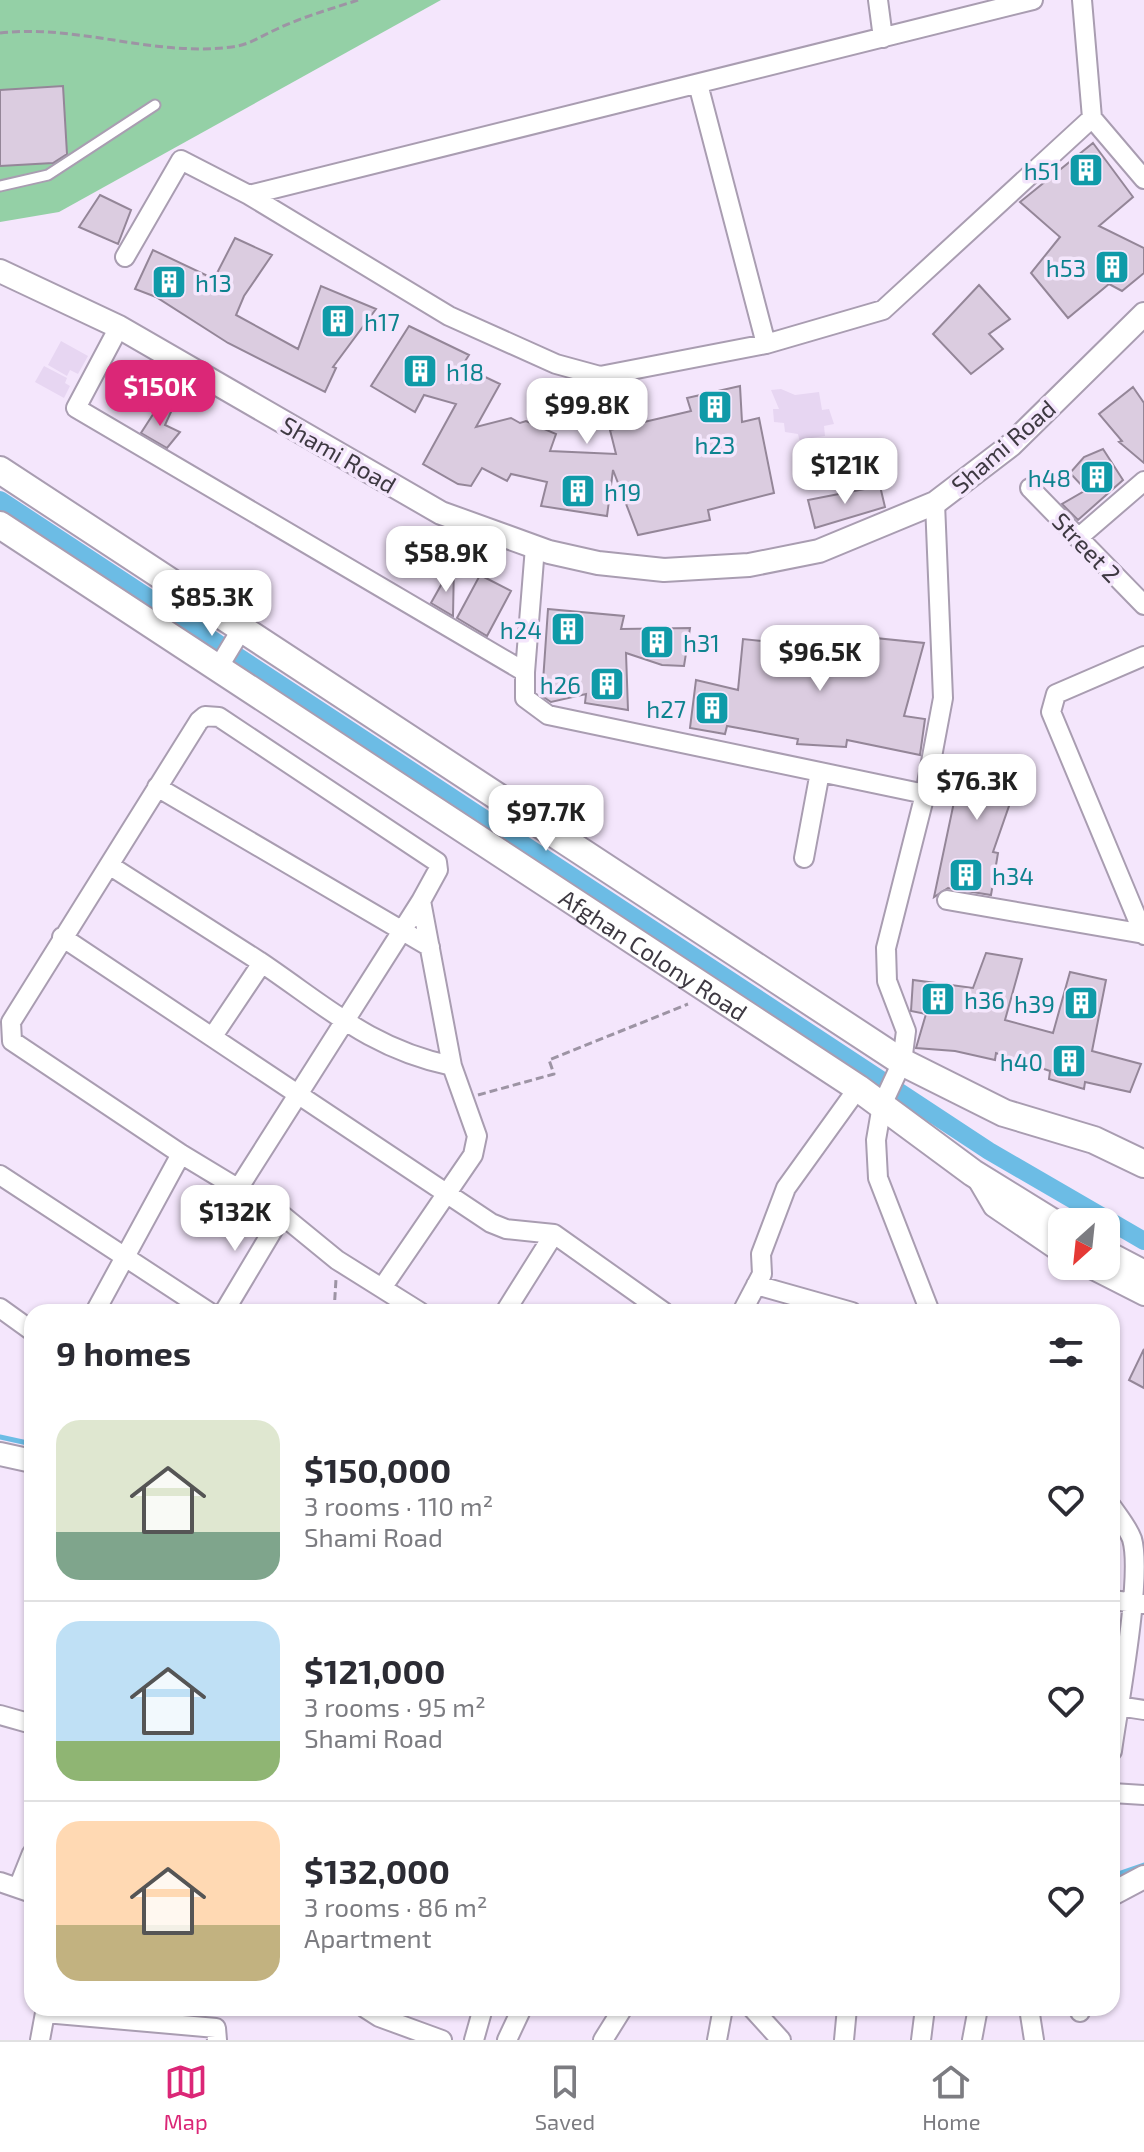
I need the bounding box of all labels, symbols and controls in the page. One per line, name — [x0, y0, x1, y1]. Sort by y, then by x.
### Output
building icon: h51 — [1067, 151, 1105, 189]
place label: h51 — [1024, 156, 1060, 185]
building icon: h53 — [1093, 248, 1131, 286]
place label: h53 — [1046, 253, 1086, 282]
building icon: h13 — [150, 263, 188, 301]
place label: h13 — [195, 268, 232, 297]
building icon: h17 — [319, 302, 357, 340]
place label: h17 — [364, 307, 400, 336]
building icon: h18 — [401, 352, 439, 390]
place label: h18 — [446, 357, 484, 386]
pin: $150K — [104, 360, 216, 428]
text: $150K — [123, 370, 197, 401]
pin: $99.8K — [522, 378, 652, 446]
text: $99.8K — [545, 388, 629, 419]
building icon: h23 — [696, 388, 734, 426]
street label: Shami Road — [945, 393, 1061, 499]
street label: Shami Road — [276, 409, 402, 499]
place label: h23 — [695, 430, 735, 459]
pin: $121K — [789, 438, 901, 506]
text: $121K — [810, 448, 880, 479]
building icon: h48 — [1078, 458, 1116, 496]
place label: h48 — [1028, 463, 1071, 492]
building icon: h19 — [559, 472, 597, 510]
place label: h19 — [604, 477, 641, 506]
street label: Street 2 — [1047, 506, 1127, 588]
pin: $58.9K — [381, 526, 511, 594]
text: $58.9K — [404, 536, 488, 567]
pin: $85.3K — [147, 570, 277, 638]
text: $85.3K — [170, 580, 254, 611]
building icon: h24 — [549, 610, 587, 648]
place label: h24 — [500, 615, 542, 644]
building icon: h31 — [638, 623, 676, 661]
pin: $96.5K — [755, 625, 885, 693]
place label: h31 — [683, 628, 720, 657]
text: $96.5K — [779, 635, 861, 666]
building icon: h26 — [588, 665, 626, 703]
place label: h26 — [540, 670, 581, 699]
building icon: h27 — [693, 689, 731, 727]
place label: h27 — [646, 694, 686, 723]
pin: $76.3K — [912, 754, 1042, 822]
text: $76.3K — [936, 764, 1018, 795]
pin: $97.7K — [481, 785, 611, 853]
text: $97.7K — [507, 795, 585, 826]
building icon: h34 — [947, 856, 985, 894]
place label: h34 — [992, 861, 1034, 890]
street label: Afghan Colony Road — [554, 882, 753, 1026]
building icon: h36 — [919, 980, 957, 1018]
building icon: h39 — [1062, 984, 1100, 1022]
place label: h36 — [964, 985, 1005, 1014]
place label: h39 — [1014, 989, 1055, 1018]
building icon: h40 — [1050, 1042, 1088, 1080]
place label: h40 — [1000, 1047, 1043, 1076]
pin: $132K — [179, 1185, 291, 1253]
text: $132K — [199, 1195, 271, 1226]
north arrow — [1048, 1208, 1120, 1280]
map controls — [1048, 1208, 1120, 1280]
icon: filters — [1044, 1330, 1088, 1374]
text: 9 homes — [56, 1332, 191, 1373]
text: $150,000 — [304, 1449, 451, 1490]
icon: home — [120, 1452, 216, 1548]
icon: heart — [1044, 1478, 1088, 1522]
text: 3 rooms · 110 m² — [304, 1490, 493, 1521]
text: Shami Road — [304, 1521, 443, 1552]
text: $121,000 — [304, 1650, 445, 1691]
icon: home — [120, 1653, 216, 1749]
icon: heart — [1044, 1679, 1088, 1723]
text: 3 rooms · 95 m² — [304, 1691, 486, 1722]
text: Shami Road — [304, 1722, 443, 1753]
text: $132,000 — [304, 1850, 450, 1891]
icon: home — [120, 1853, 216, 1949]
icon: heart — [1044, 1879, 1088, 1923]
text: 3 rooms · 86 m² — [304, 1891, 488, 1922]
text: Apartment — [304, 1922, 432, 1953]
tab: Map — [164, 2060, 208, 2134]
tab: Saved — [535, 2060, 595, 2134]
tab: Home — [922, 2060, 980, 2134]

